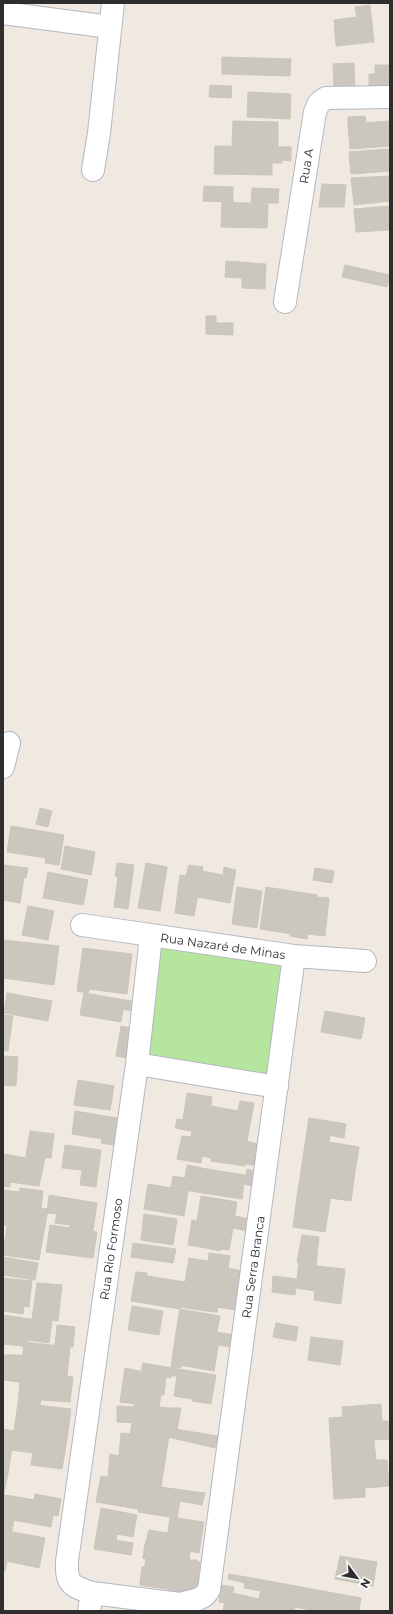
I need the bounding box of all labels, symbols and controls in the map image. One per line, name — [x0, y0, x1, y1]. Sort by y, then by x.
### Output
street label: Rua A — [296, 147, 316, 185]
street label: Rua Nazaré de Minas — [159, 930, 287, 962]
street label: Rua Rio Formoso — [96, 1197, 126, 1301]
street label: Rua Serra Branca — [238, 1215, 268, 1319]
north arrow — [337, 1558, 377, 1598]
text: N — [357, 1576, 374, 1591]

